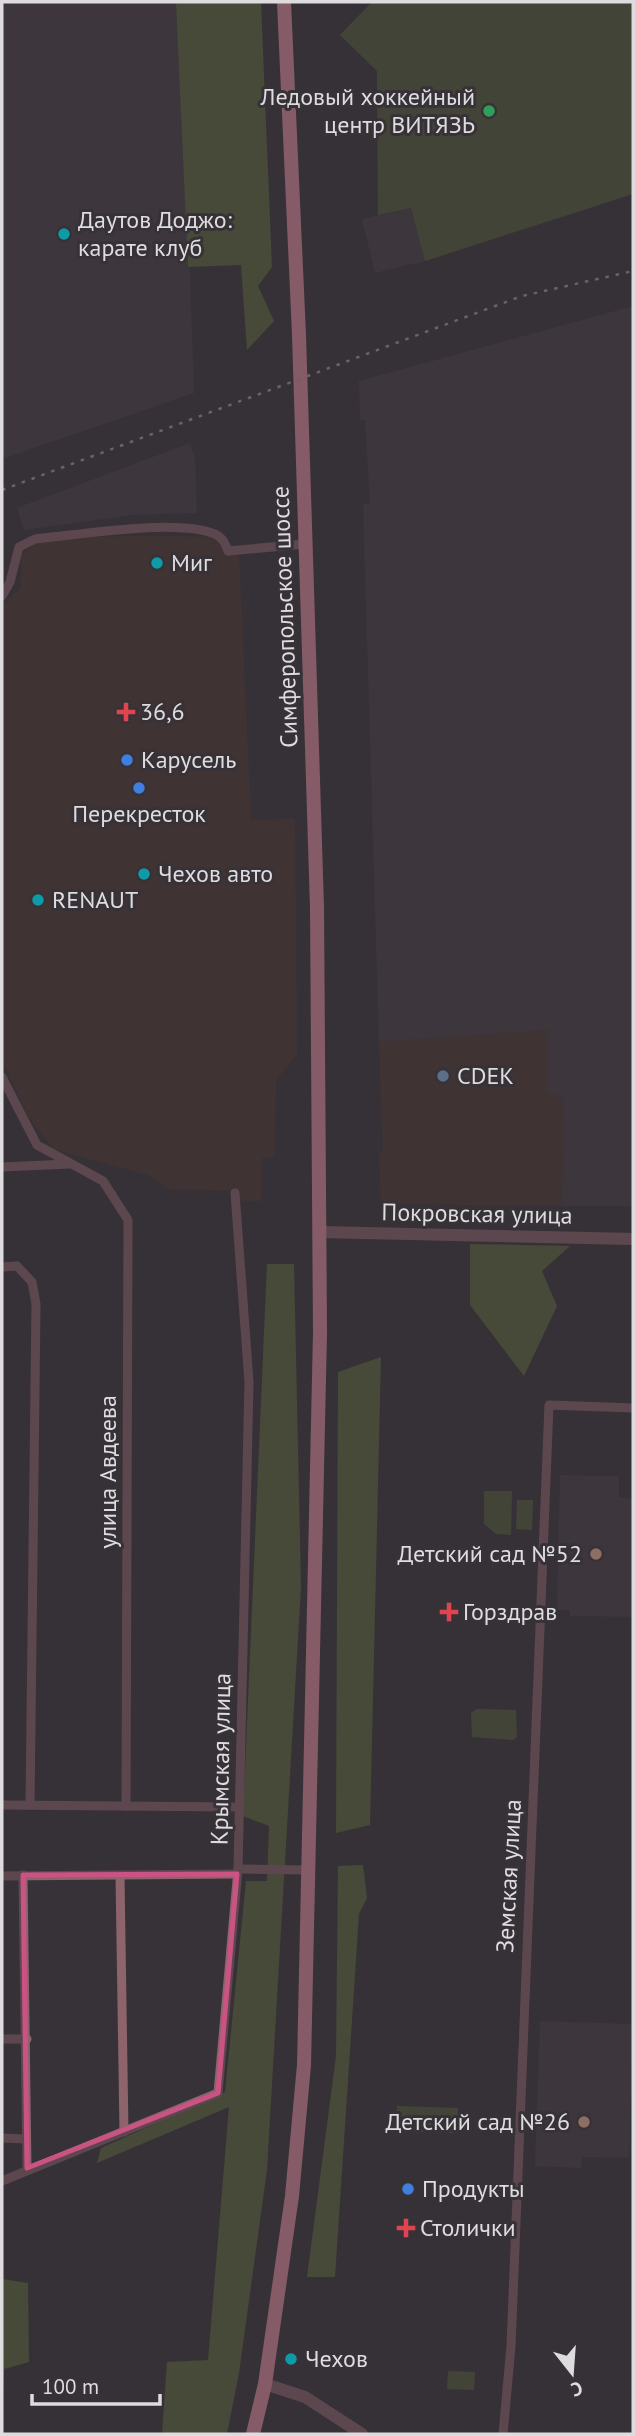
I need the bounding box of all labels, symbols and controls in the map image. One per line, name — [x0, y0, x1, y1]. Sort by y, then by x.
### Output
place label: Ледовый хоккейный центр ВИТЯЗЬ — [260, 81, 475, 140]
marker: Ледовый хоккейный центр ВИТЯЗЬ — [481, 103, 497, 119]
place label: Даутов Доджо: карате клуб — [78, 204, 232, 263]
marker: Даутов Доджо: карате клуб — [56, 226, 72, 242]
street label: Симферопольское шоссе — [264, 486, 305, 748]
place label: Миг — [171, 547, 212, 578]
marker: Миг — [149, 555, 165, 571]
place label: 36,6 — [140, 696, 185, 727]
marker: 36,6 — [118, 704, 134, 720]
place label: Карусель — [141, 744, 236, 775]
marker: Карусель — [119, 752, 135, 768]
marker: Перекресток — [131, 780, 147, 796]
place label: Перекресток — [72, 798, 206, 829]
place label: Чехов авто — [158, 858, 273, 889]
marker: Чехов авто — [136, 866, 152, 882]
place label: RENAUT — [52, 884, 138, 915]
marker: RENAUT — [30, 892, 46, 908]
place label: CDEK — [457, 1060, 514, 1091]
marker: CDEK — [435, 1068, 451, 1084]
street label: Покровская улица — [381, 1196, 573, 1231]
street label: улица Авдеева — [92, 1395, 123, 1549]
place label: Детский сад №52 — [397, 1538, 582, 1569]
marker: Детский сад №52 — [588, 1546, 604, 1562]
place label: Горздрав — [463, 1596, 557, 1627]
marker: Горздрав — [441, 1604, 457, 1620]
street label: Крымская улица — [204, 1673, 237, 1845]
street label: Земская улица — [489, 1798, 528, 1954]
place label: Детский сад №26 — [385, 2106, 570, 2137]
marker: Детский сад №26 — [576, 2114, 592, 2130]
place label: Продукты — [422, 2173, 525, 2204]
marker: Продукты — [400, 2181, 416, 2197]
place label: Столички — [420, 2212, 516, 2243]
marker: Столички — [398, 2220, 414, 2236]
north arrow — [537, 2338, 607, 2408]
place label: Чехов — [305, 2343, 368, 2374]
marker: Чехов — [283, 2351, 299, 2367]
scale bar — [32, 2362, 159, 2406]
text: 100 m — [42, 2373, 99, 2400]
text: С — [568, 2376, 586, 2402]

